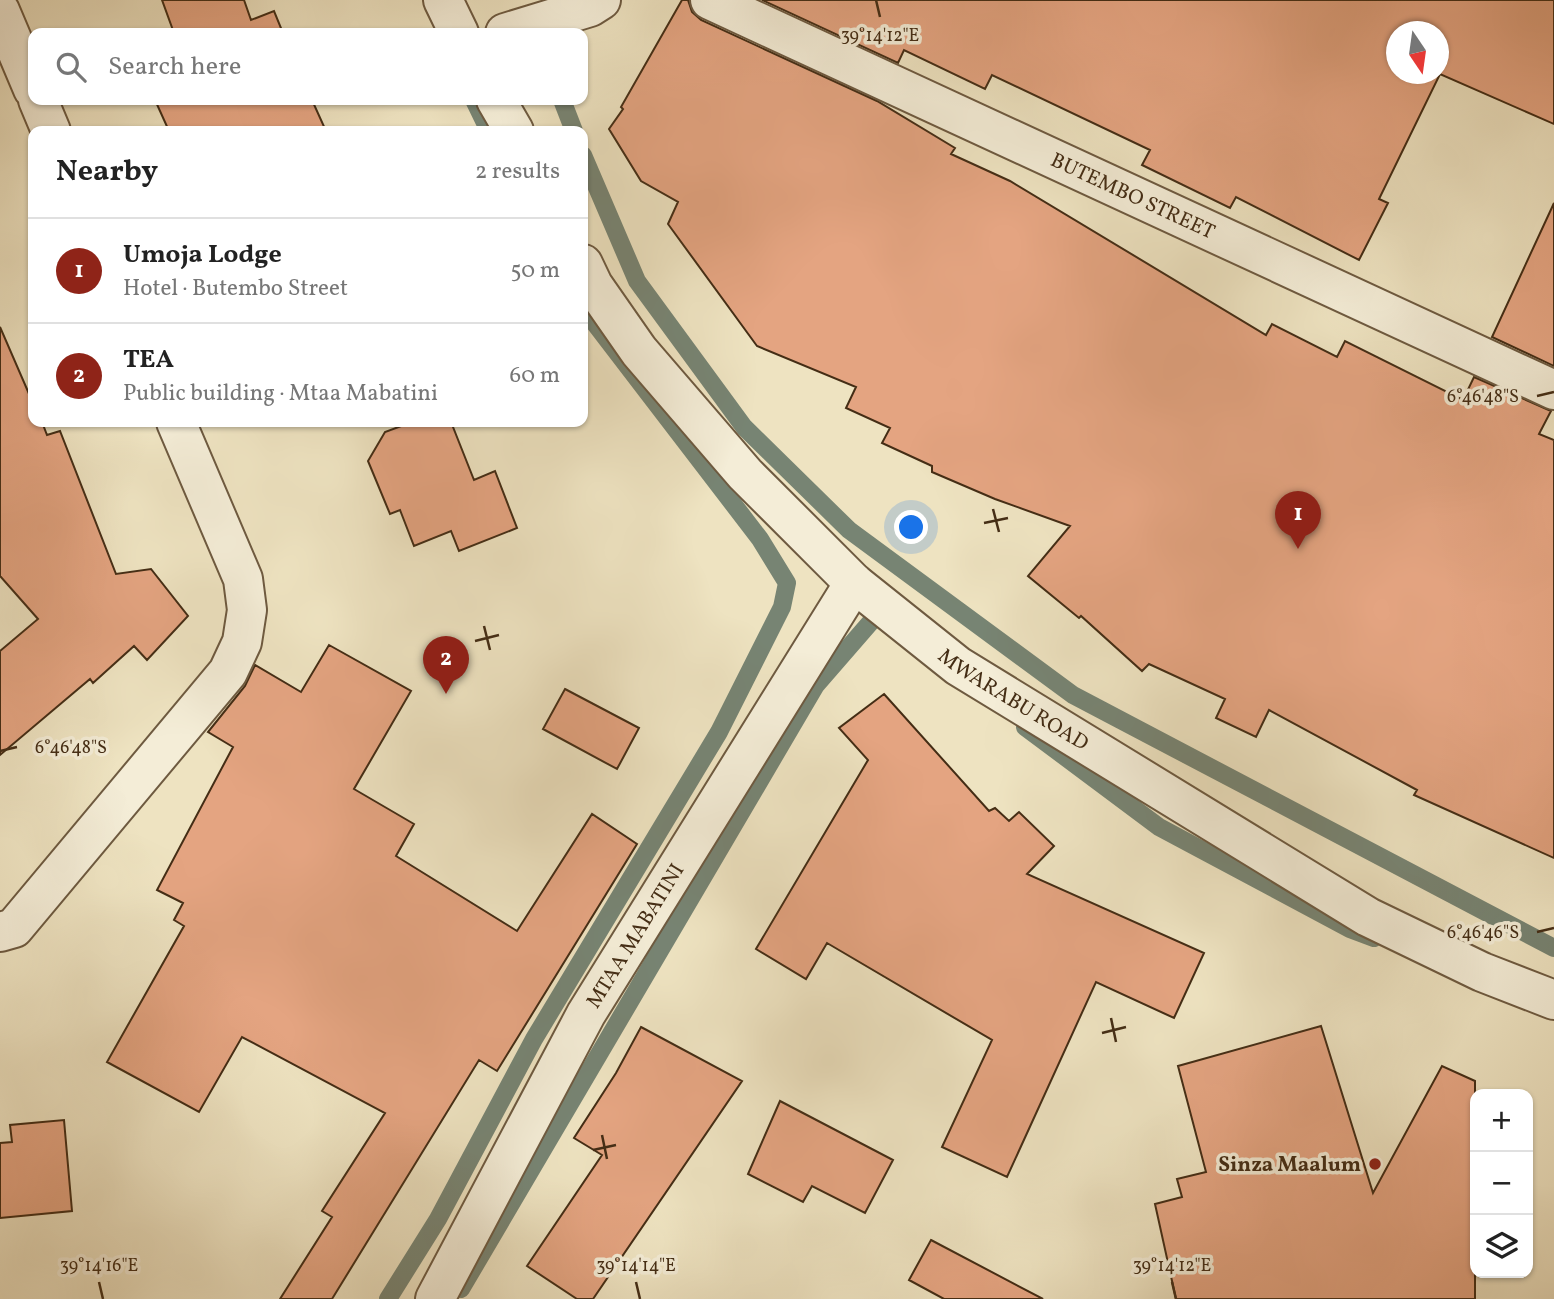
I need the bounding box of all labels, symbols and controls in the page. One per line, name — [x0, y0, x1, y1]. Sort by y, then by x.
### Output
north arrow — [1386, 21, 1449, 84]
text: 39°14'12"E — [841, 24, 919, 49]
search box — [28, 28, 588, 105]
icon: search — [52, 48, 90, 86]
text: Search here — [108, 49, 241, 85]
street label: BUTEMBO STREET — [1046, 146, 1219, 247]
text: Nearby — [56, 151, 158, 193]
text: 2 results — [475, 156, 560, 188]
text: Umoja Lodge — [123, 237, 282, 273]
text: 1 — [74, 255, 84, 287]
text: 50 m — [511, 255, 560, 287]
text: Hotel · Butembo Street — [123, 273, 348, 305]
text: TEA — [123, 342, 174, 378]
text: 2 — [73, 360, 85, 392]
text: 60 m — [510, 360, 560, 392]
text: Public building · Mtaa Mabatini — [123, 378, 438, 410]
text: 6°46'48"S — [1447, 385, 1519, 410]
pin: 1 — [1275, 491, 1321, 549]
your location — [894, 510, 928, 544]
pin: 2 — [423, 636, 469, 694]
street label: MWARABU ROAD — [931, 642, 1094, 759]
text: 6°46'48"S — [35, 736, 107, 761]
street label: MTAA MABATINI — [580, 858, 692, 1014]
text: 6°46'46"S — [1447, 921, 1519, 946]
map controls — [1470, 1089, 1533, 1278]
button: + — [1470, 1089, 1533, 1152]
place label: Sinza Maalum — [1218, 1151, 1361, 1180]
button: − — [1470, 1152, 1533, 1215]
marker: Sinza Maalum — [1367, 1156, 1383, 1172]
button: layers — [1470, 1215, 1533, 1278]
text: 39°14'16"E — [60, 1254, 138, 1279]
text: 39°14'14"E — [596, 1254, 676, 1279]
text: 39°14'12"E — [1133, 1254, 1211, 1279]

